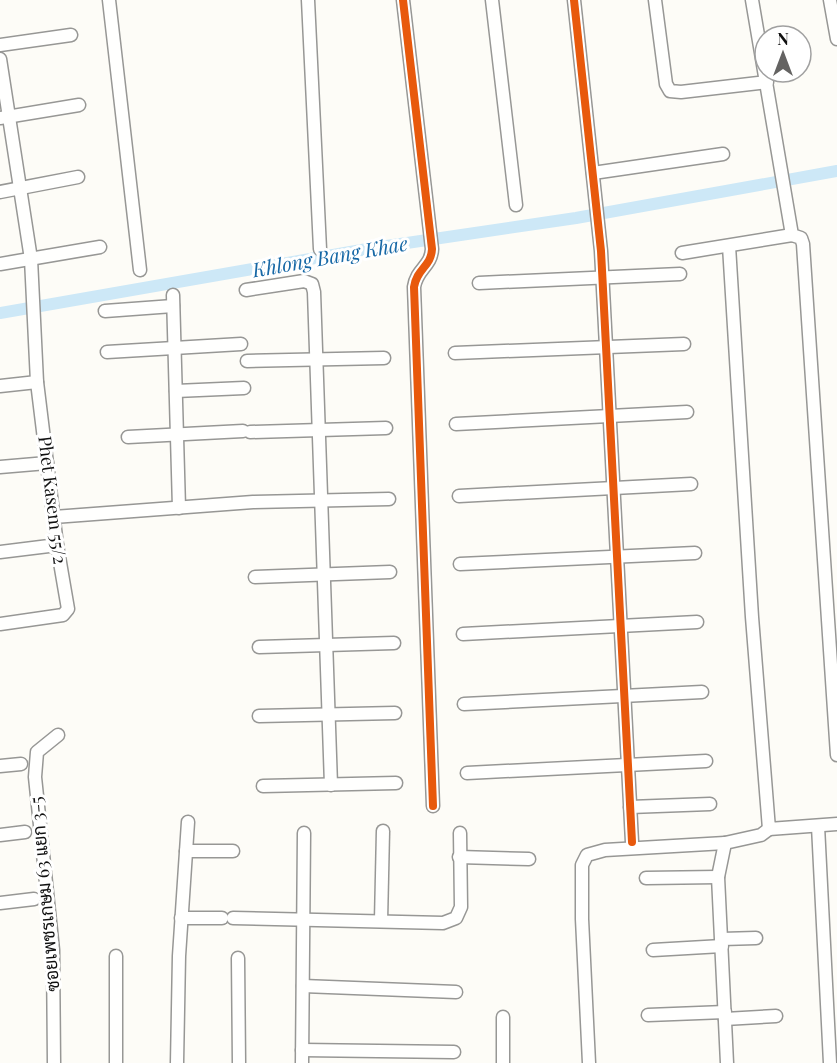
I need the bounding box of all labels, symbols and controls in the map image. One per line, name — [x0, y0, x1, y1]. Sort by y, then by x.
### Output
north arrow — [753, 24, 813, 84]
text: N — [777, 28, 789, 49]
water label: Khlong Bang Khae — [249, 229, 410, 283]
street label: Phet Kasem 55/2 — [33, 434, 73, 565]
street label: ซอยเพชรเกษม 63 แยก 3-5 — [24, 795, 64, 993]

